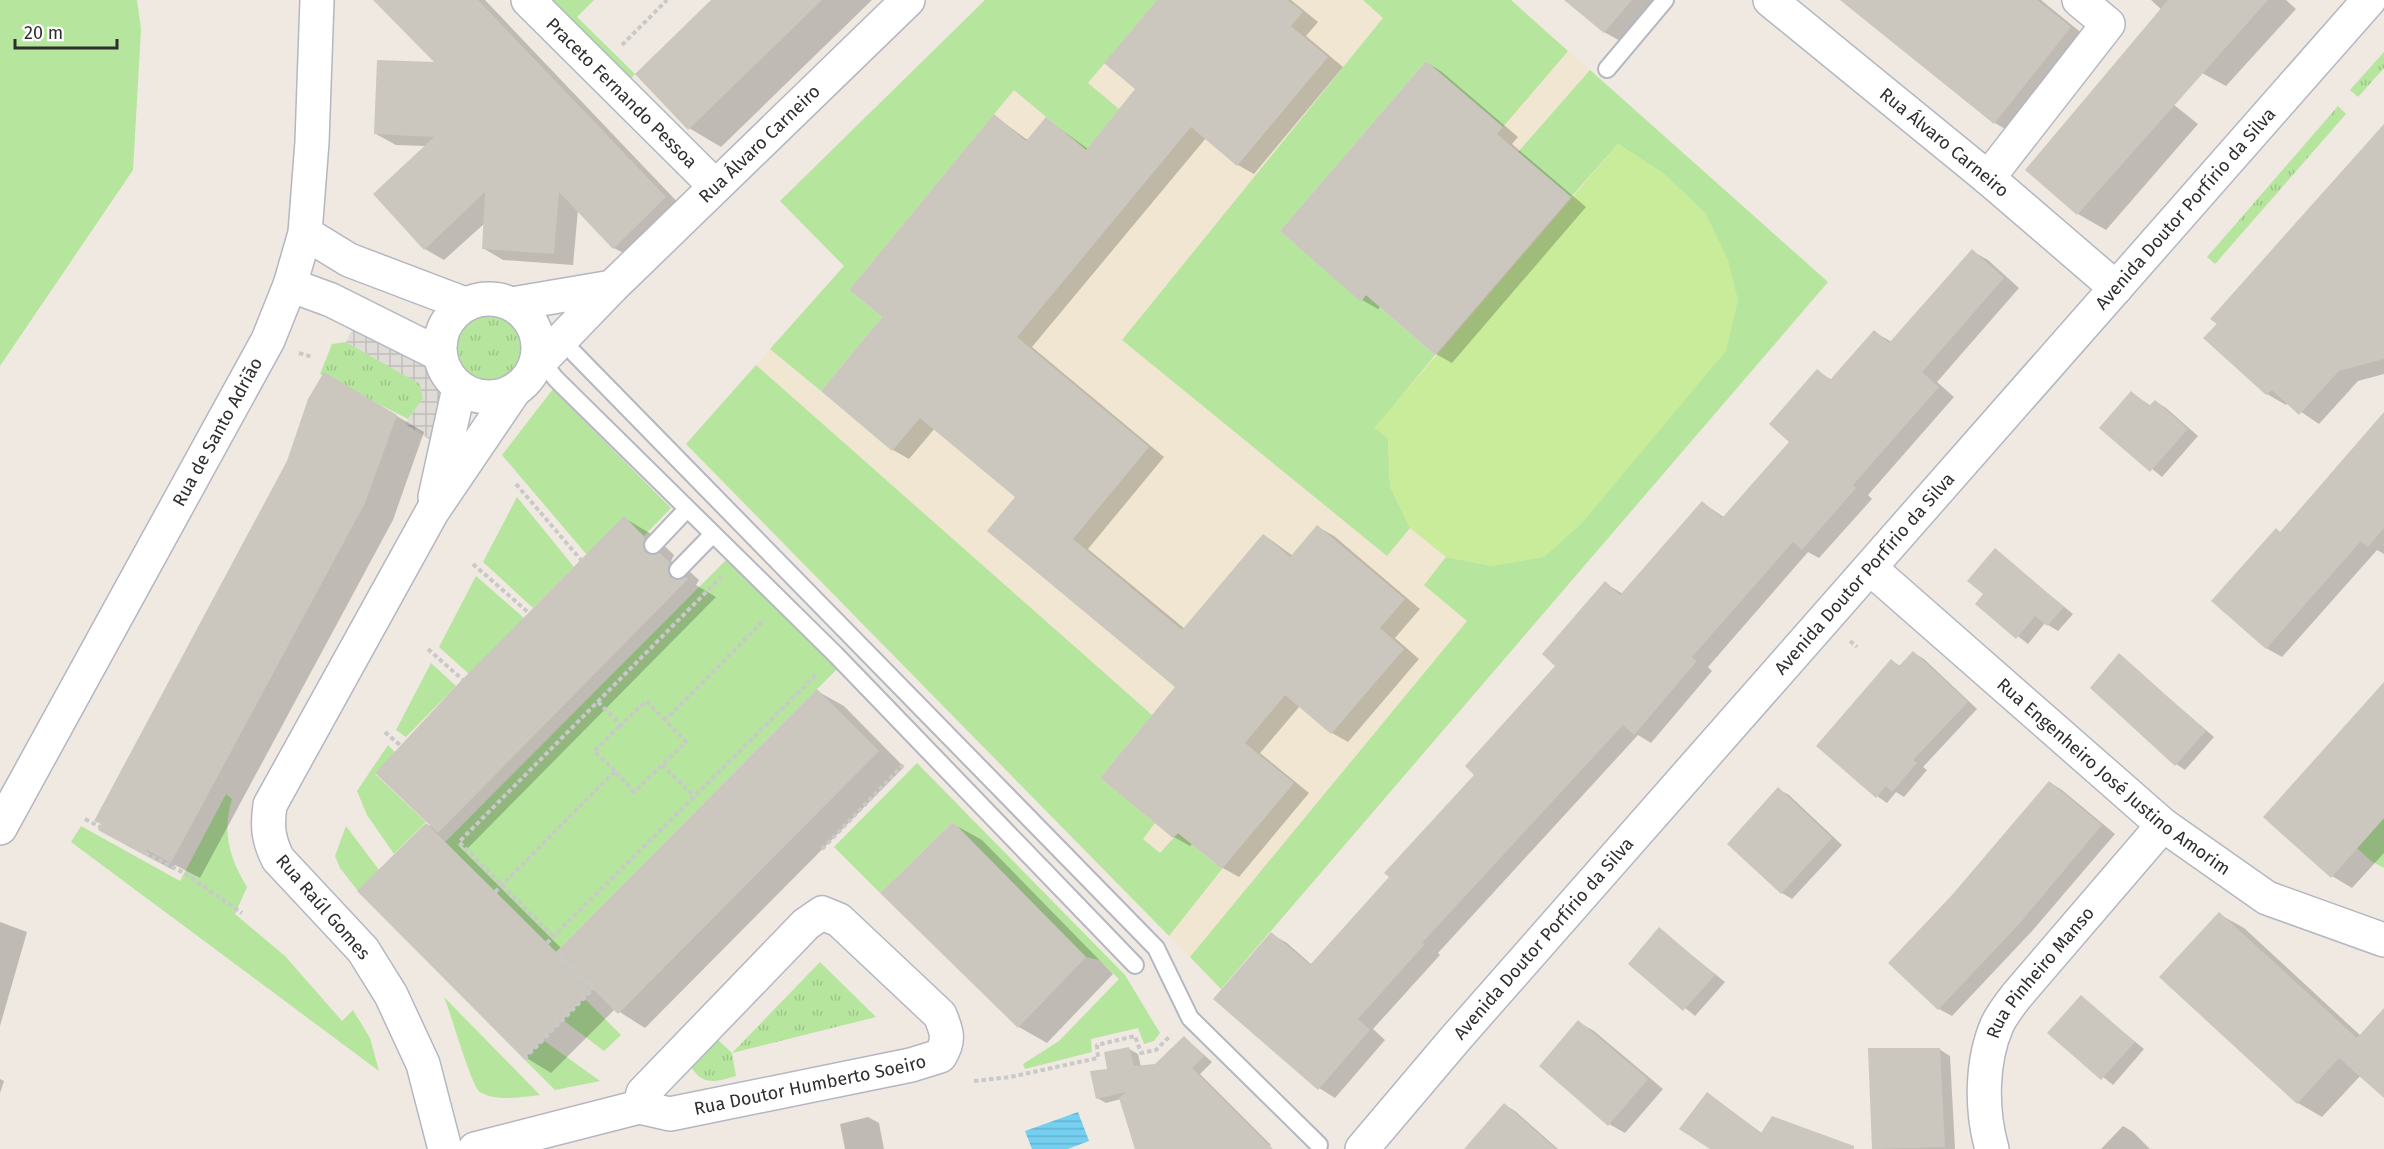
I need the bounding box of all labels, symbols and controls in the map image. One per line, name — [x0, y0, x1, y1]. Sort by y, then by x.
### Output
scale bar — [15, 12, 117, 50]
street label: Praceto Fernando Pessoa — [541, 13, 702, 173]
text: 20 m — [24, 22, 63, 44]
street label: Rua Álvaro Carneiro — [694, 80, 825, 208]
street label: Rua Álvaro Carneiro — [1875, 83, 2013, 202]
street label: Avenida Doutor Porfírio da Silva — [2091, 103, 2280, 314]
street label: Rua de Santo Adrião — [168, 354, 267, 510]
street label: Avenida Doutor Porfírio da Silva — [1770, 468, 1959, 679]
street label: Rua Engenheiro José Justino Amorim — [1992, 673, 2235, 880]
street label: Avenida Doutor Porfírio da Silva — [1449, 833, 1638, 1044]
street label: Rua Raúl Gomes — [271, 850, 375, 964]
street label: Rua Pinheiro Manso — [1982, 902, 2099, 1041]
street label: Rua Doutor Humberto Soeiro — [692, 1050, 929, 1120]

